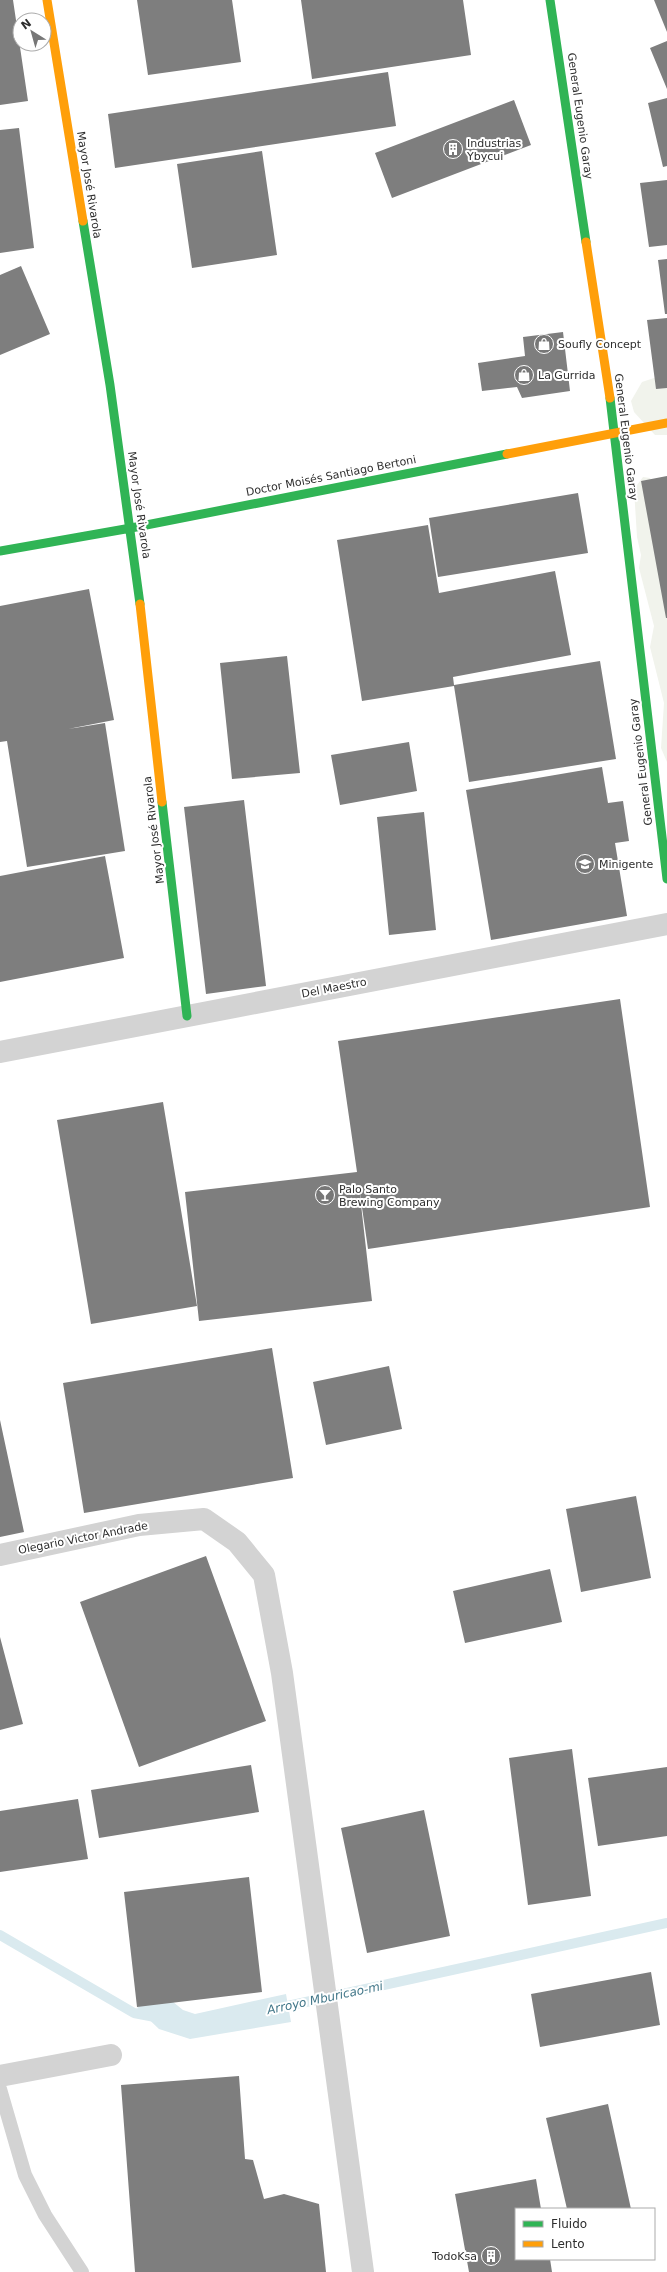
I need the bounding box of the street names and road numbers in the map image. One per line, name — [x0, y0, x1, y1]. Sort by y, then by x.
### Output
street label: General Eugenio Garay — [565, 52, 595, 181]
street label: Mayor José Rivarola — [74, 131, 104, 239]
street label: General Eugenio Garay — [612, 373, 640, 502]
street label: Mayor José Rivarola — [125, 451, 153, 559]
street label: Doctor Moisés Santiago Bertoni — [245, 453, 417, 499]
street label: General Eugenio Garay — [627, 697, 655, 826]
street label: Mayor José Rivarola — [141, 776, 167, 884]
street label: Del Maestro — [300, 975, 368, 1001]
street label: Olegario Victor Andrade — [17, 1519, 149, 1557]

